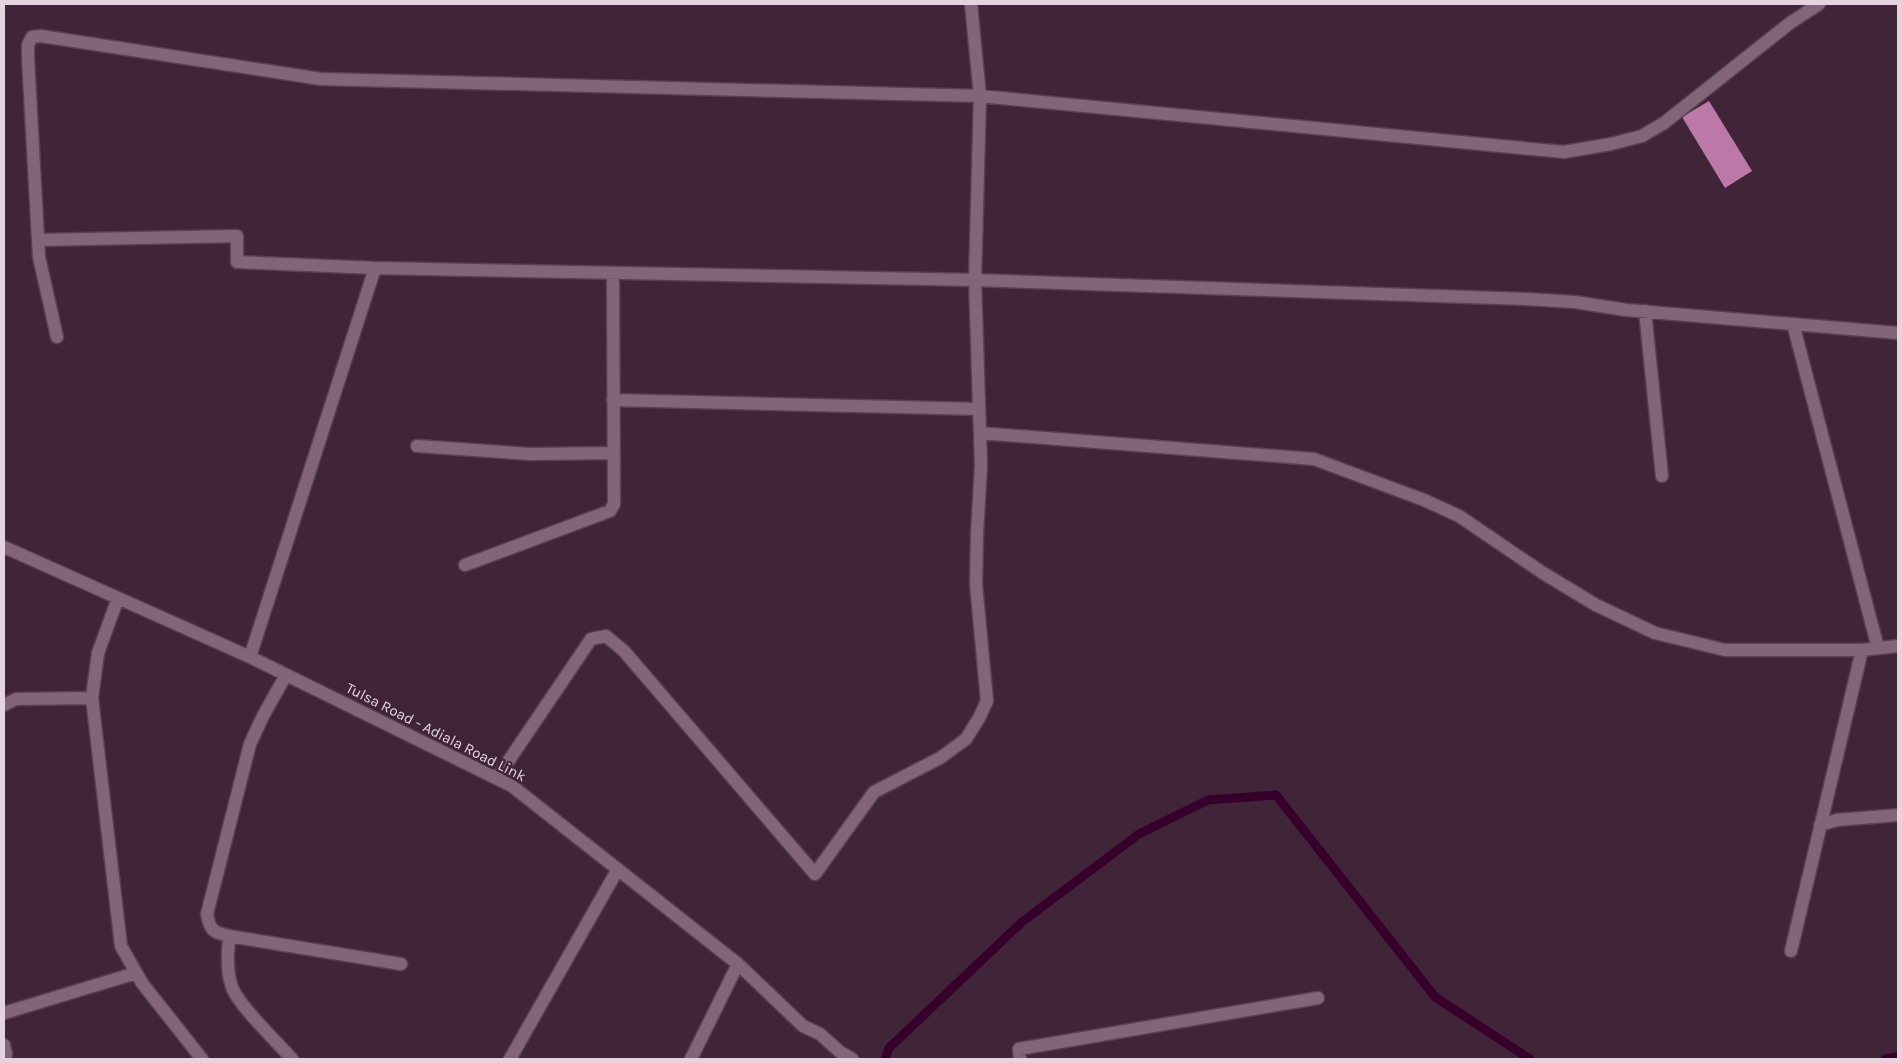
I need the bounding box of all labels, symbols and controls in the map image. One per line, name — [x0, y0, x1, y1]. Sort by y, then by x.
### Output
street label: Tulsa Road - Adiala Road Link — [343, 679, 529, 785]

